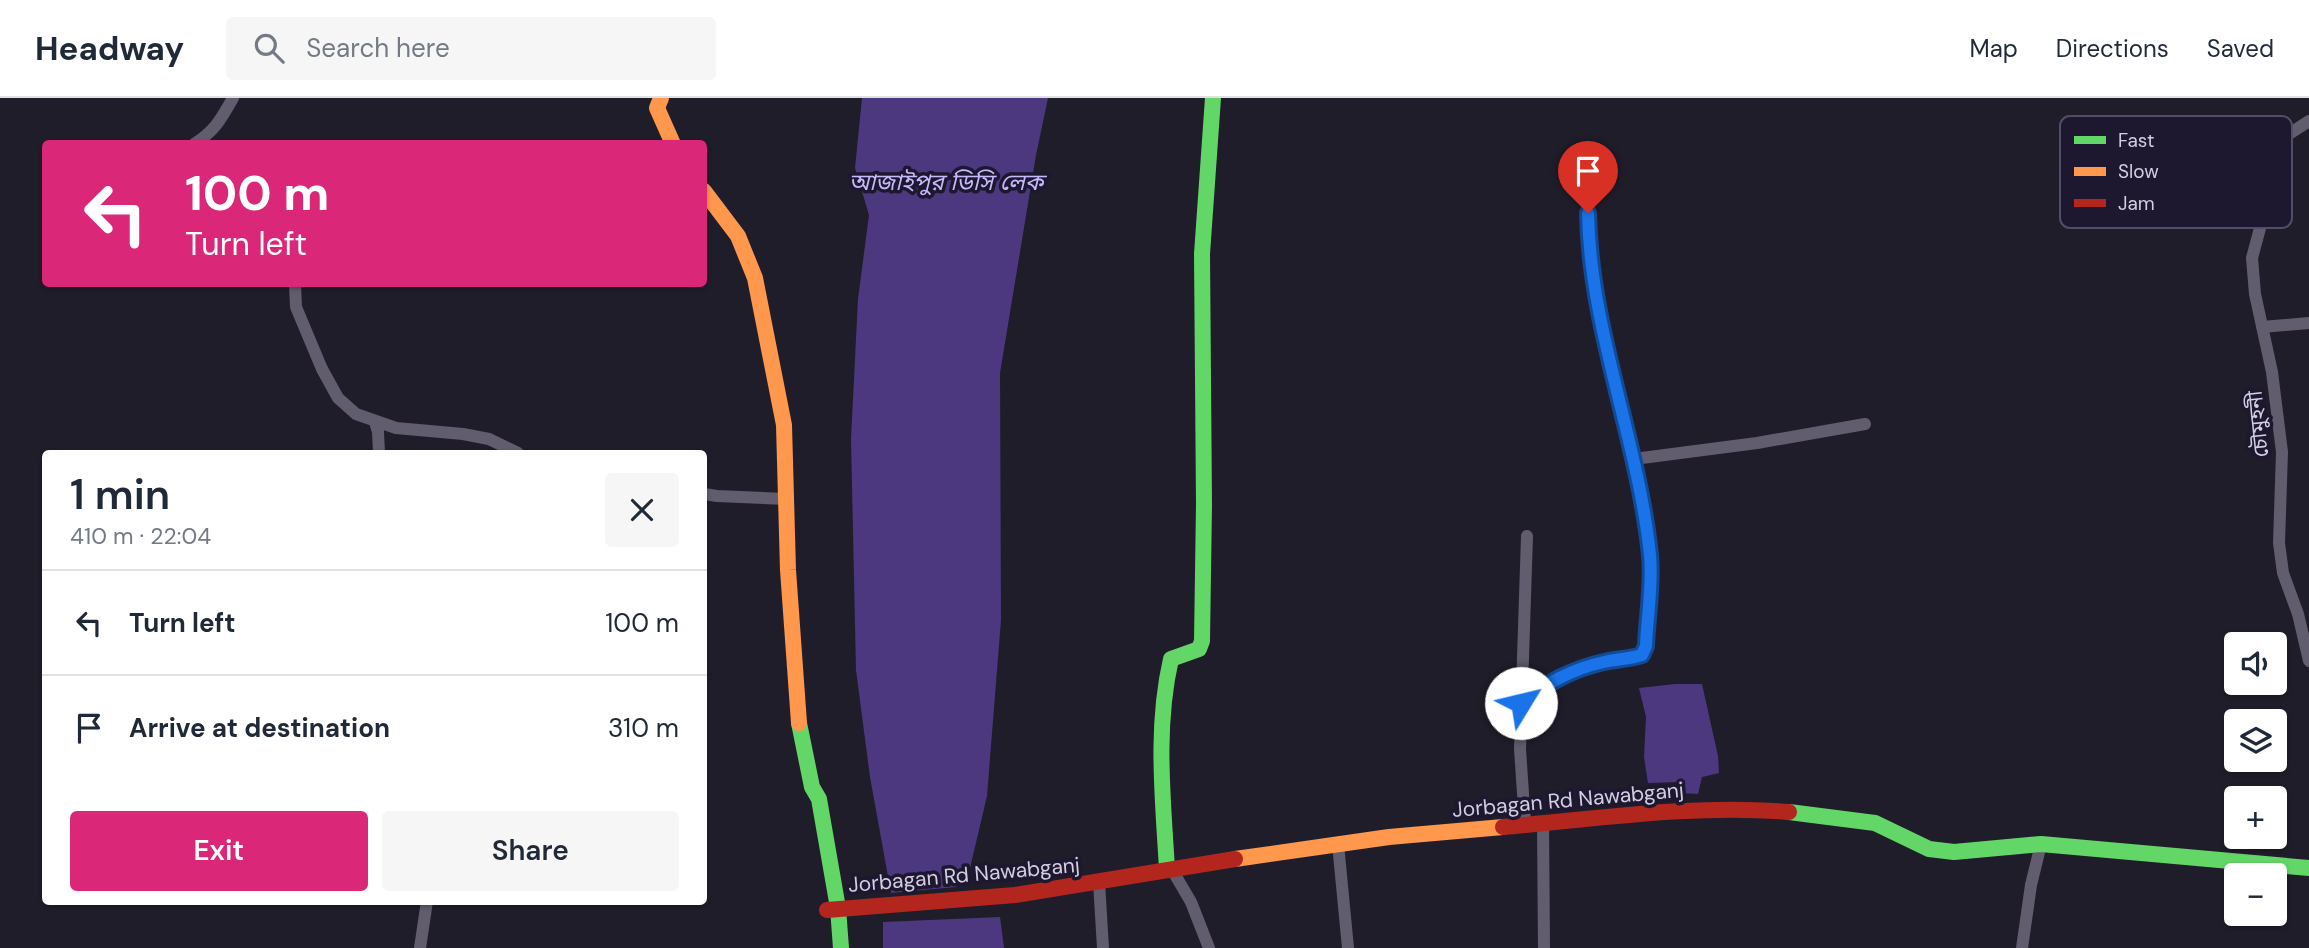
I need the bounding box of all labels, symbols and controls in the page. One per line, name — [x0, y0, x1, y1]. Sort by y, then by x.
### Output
search box — [226, 17, 716, 80]
text: Headway — [35, 27, 184, 70]
icon: search — [250, 29, 288, 67]
text: Search here — [306, 31, 450, 65]
text: Map — [1970, 33, 2018, 64]
text: Directions — [2056, 33, 2169, 64]
text: Saved — [2207, 33, 2274, 64]
legend — [2060, 116, 2292, 228]
text: Fast — [2118, 128, 2154, 153]
pin — [1558, 141, 1618, 213]
icon: arrive — [1569, 152, 1607, 190]
text: Slow — [2118, 159, 2159, 184]
text: 100 m — [185, 161, 329, 225]
water label: আজাইপুর ডিসি লেক — [849, 167, 1048, 197]
icon: left — [70, 168, 161, 259]
text: Jam — [2118, 191, 2155, 216]
text: Turn left — [185, 223, 307, 265]
street label: চৌমুহনী — [2241, 389, 2275, 459]
text: 1 min — [70, 467, 170, 522]
button: close — [605, 473, 679, 547]
text: 410 m · 22:04 — [70, 521, 211, 551]
icon: left — [70, 604, 108, 642]
text: Turn left — [129, 606, 236, 640]
text: 100 m — [605, 606, 679, 640]
map controls — [2224, 632, 2287, 926]
button: sound — [2224, 632, 2287, 695]
position arrow — [1484, 666, 1558, 740]
icon: arrive — [70, 709, 108, 747]
button: layers — [2224, 709, 2287, 772]
text: Arrive at destination — [129, 711, 390, 745]
text: 310 m — [608, 711, 679, 745]
street label: Jorbagan Rd Nawabganj — [1451, 776, 1685, 824]
button: + — [2224, 786, 2287, 849]
button: Exit — [70, 811, 368, 891]
button: Share — [382, 811, 679, 891]
street label: Jorbagan Rd Nawabganj — [847, 851, 1081, 899]
button: − — [2224, 863, 2287, 926]

